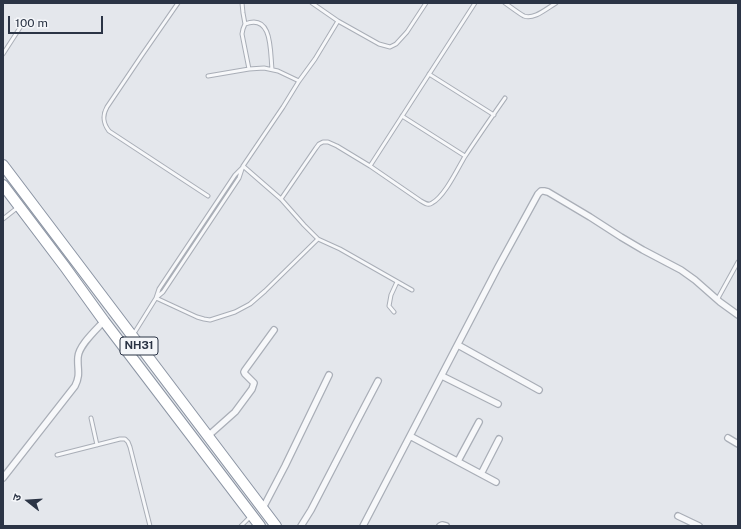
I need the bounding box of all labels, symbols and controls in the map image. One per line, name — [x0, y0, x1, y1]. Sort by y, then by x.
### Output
scale bar — [10, 8, 105, 34]
text: 100 m — [15, 16, 48, 30]
road number: NH31 — [120, 337, 158, 355]
north arrow — [8, 481, 48, 521]
text: उ — [10, 493, 23, 502]

